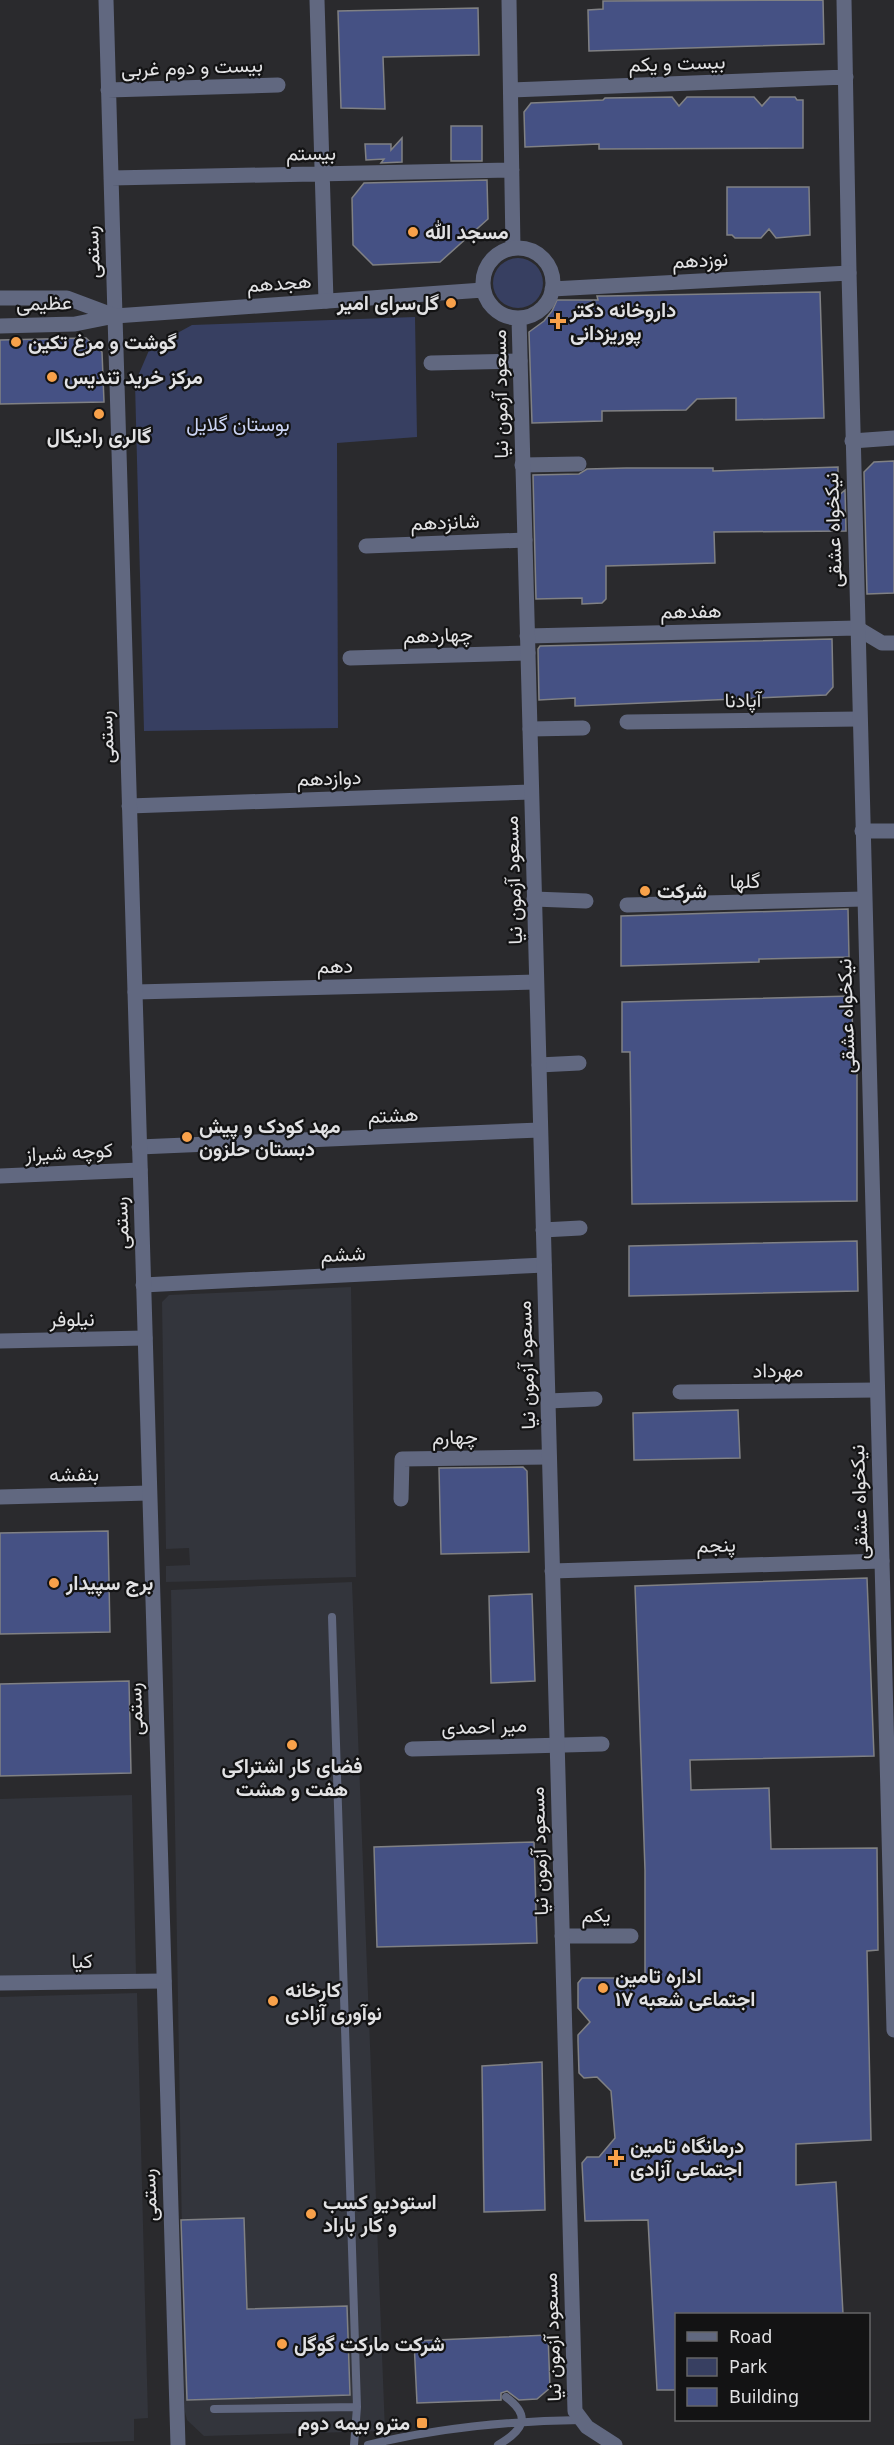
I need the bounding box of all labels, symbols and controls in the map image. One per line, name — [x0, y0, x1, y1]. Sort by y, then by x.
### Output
street label: بیست و یکم — [628, 47, 726, 78]
street label: بیست و دوم غربی — [121, 51, 263, 82]
street label: بیستم — [286, 139, 336, 166]
place label: مسجد الله — [425, 218, 509, 245]
street label: رستمی — [77, 225, 106, 279]
marker: مسجد الله — [406, 225, 420, 239]
street label: نوزدهم — [671, 245, 729, 274]
street label: هجدهم — [246, 267, 312, 298]
street label: عظیمی — [16, 288, 72, 317]
place label: گل‌سرای امیر — [336, 289, 439, 316]
marker: گل‌سرای امیر — [444, 296, 458, 310]
place label: داروخانه دکتر پوریزدانی — [569, 296, 676, 347]
marker: داروخانه دکتر پوریزدانی — [551, 314, 565, 328]
place label: گوشت و مرغ تکین — [28, 328, 177, 356]
street label: مسعود آزمون نیا — [485, 329, 514, 459]
marker: گوشت و مرغ تکین — [9, 335, 23, 349]
place label: مرکز خرید تندیس — [64, 363, 203, 390]
marker: مرکز خرید تندیس — [45, 370, 59, 384]
marker: گالری رادیکال — [92, 407, 106, 421]
park label: بوستان گلایل — [186, 410, 290, 437]
place label: گالری رادیکال — [47, 422, 151, 449]
street label: نیکخواه عشقی — [817, 472, 848, 588]
street label: شانزدهم — [410, 507, 480, 536]
street label: هفدهم — [660, 596, 722, 625]
street label: چهاردهم — [403, 620, 473, 650]
street label: آپادنا — [724, 686, 763, 714]
street label: رستمی — [91, 710, 120, 764]
street label: دوازدهم — [296, 763, 362, 792]
street label: مسعود آزمون نیا — [497, 815, 528, 945]
street label: گلها — [730, 867, 761, 894]
place label: شرکت — [657, 877, 707, 904]
marker: شرکت — [638, 884, 652, 898]
street label: دهم — [317, 952, 353, 979]
street label: نیکخواه عشقی — [830, 958, 861, 1074]
street label: هشتم — [367, 1100, 419, 1129]
place label: مهد کودک و پیش دبستان حلزون — [199, 1112, 341, 1162]
marker: مهد کودک و پیش دبستان حلزون — [180, 1130, 194, 1144]
street label: کوچه شیراز — [23, 1136, 114, 1168]
street label: رستمی — [106, 1196, 135, 1250]
street label: ششم — [320, 1239, 366, 1268]
street label: مسعود آزمون نیا — [510, 1300, 541, 1430]
street label: نیلوفر — [48, 1305, 95, 1332]
street label: مهرداد — [752, 1356, 804, 1383]
street label: چهارم — [432, 1423, 478, 1451]
street label: نیکخواه عشقی — [843, 1444, 874, 1560]
street label: بنفشه — [49, 1460, 99, 1487]
street label: پنجم — [696, 1530, 736, 1560]
place label: برج سپیدار — [65, 1569, 153, 1597]
marker: برج سپیدار — [47, 1576, 61, 1590]
street label: رستمی — [120, 1682, 149, 1736]
street label: میر احمدی — [441, 1711, 527, 1740]
marker: فضای کار اشتراکی هفت و هشت — [285, 1738, 299, 1752]
place label: فضای کار اشتراکی هفت و هشت — [222, 1752, 363, 1802]
street label: مسعود آزمون نیا — [523, 1786, 554, 1916]
street label: یکم — [581, 1901, 611, 1928]
street label: کیا — [71, 1947, 93, 1974]
place label: اداره تامین اجتماعی شعبه ۱۷ — [615, 1962, 755, 2012]
place label: کارخانه نوآوری آزادی — [285, 1976, 382, 2026]
marker: اداره تامین اجتماعی شعبه ۱۷ — [596, 1981, 610, 1995]
marker: کارخانه نوآوری آزادی — [266, 1994, 280, 2008]
place label: درمانگاه تامین اجتماعی آزادی — [630, 2132, 744, 2182]
marker: درمانگاه تامین اجتماعی آزادی — [607, 2149, 625, 2167]
street label: رستمی — [134, 2168, 163, 2222]
place label: استودیو کسب و کار باراد — [323, 2188, 437, 2238]
marker: استودیو کسب و کار باراد — [304, 2207, 318, 2221]
street label: مسعود آزمون نیا — [536, 2272, 567, 2402]
legend — [675, 2313, 870, 2421]
text: Road — [729, 2324, 772, 2348]
place label: شرکت مارکت گوگل — [294, 2330, 445, 2357]
marker: شرکت مارکت گوگل — [275, 2337, 289, 2351]
text: Park — [729, 2354, 767, 2378]
text: Building — [729, 2384, 799, 2408]
place label: مترو بیمه دوم — [298, 2409, 410, 2436]
marker: مترو بیمه دوم — [415, 2416, 429, 2430]

